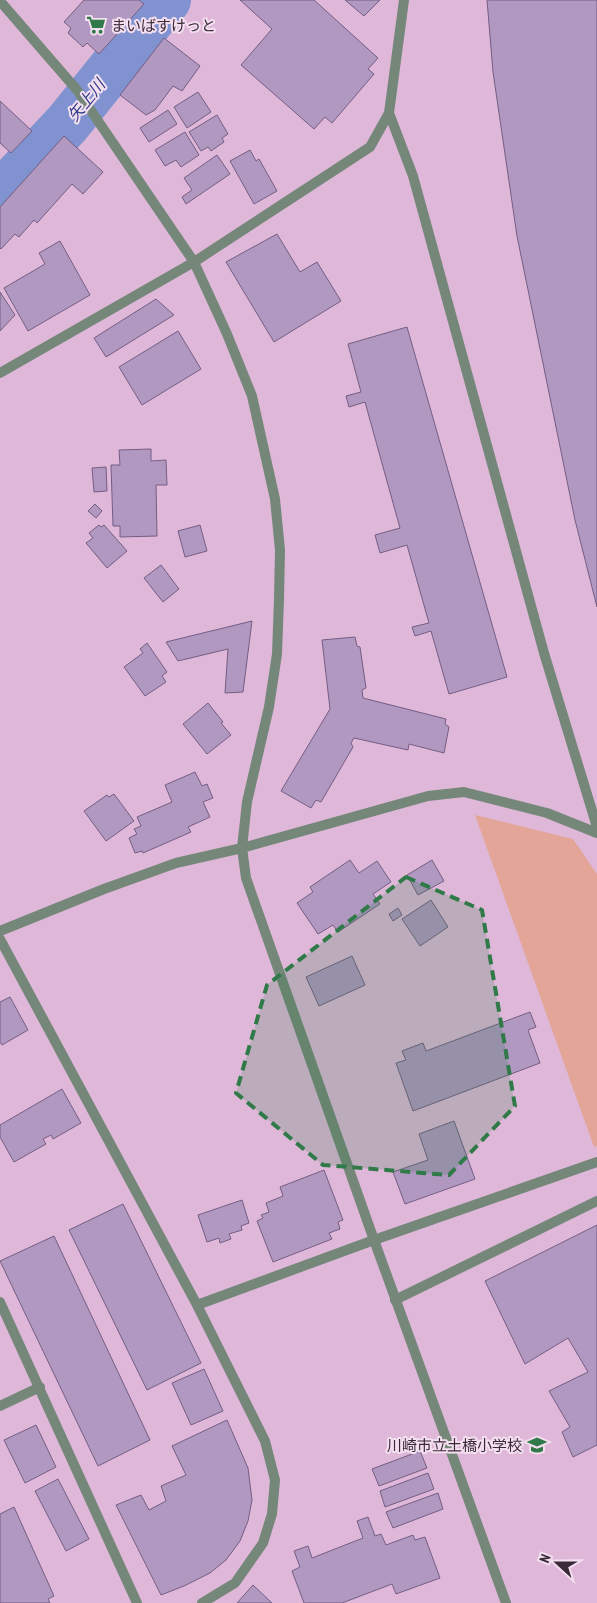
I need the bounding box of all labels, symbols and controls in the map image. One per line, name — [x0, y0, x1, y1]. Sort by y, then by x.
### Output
supermarket icon: まいばすけっと — [85, 14, 107, 36]
place label: まいばすけっと — [111, 16, 216, 35]
water label: 矢上川 — [63, 74, 110, 125]
school or university icon: 川崎市立土橋小学校 — [526, 1434, 548, 1456]
place label: 川崎市立土橋小学校 — [387, 1436, 522, 1455]
north arrow — [532, 1538, 582, 1588]
text: N — [535, 1552, 555, 1565]

